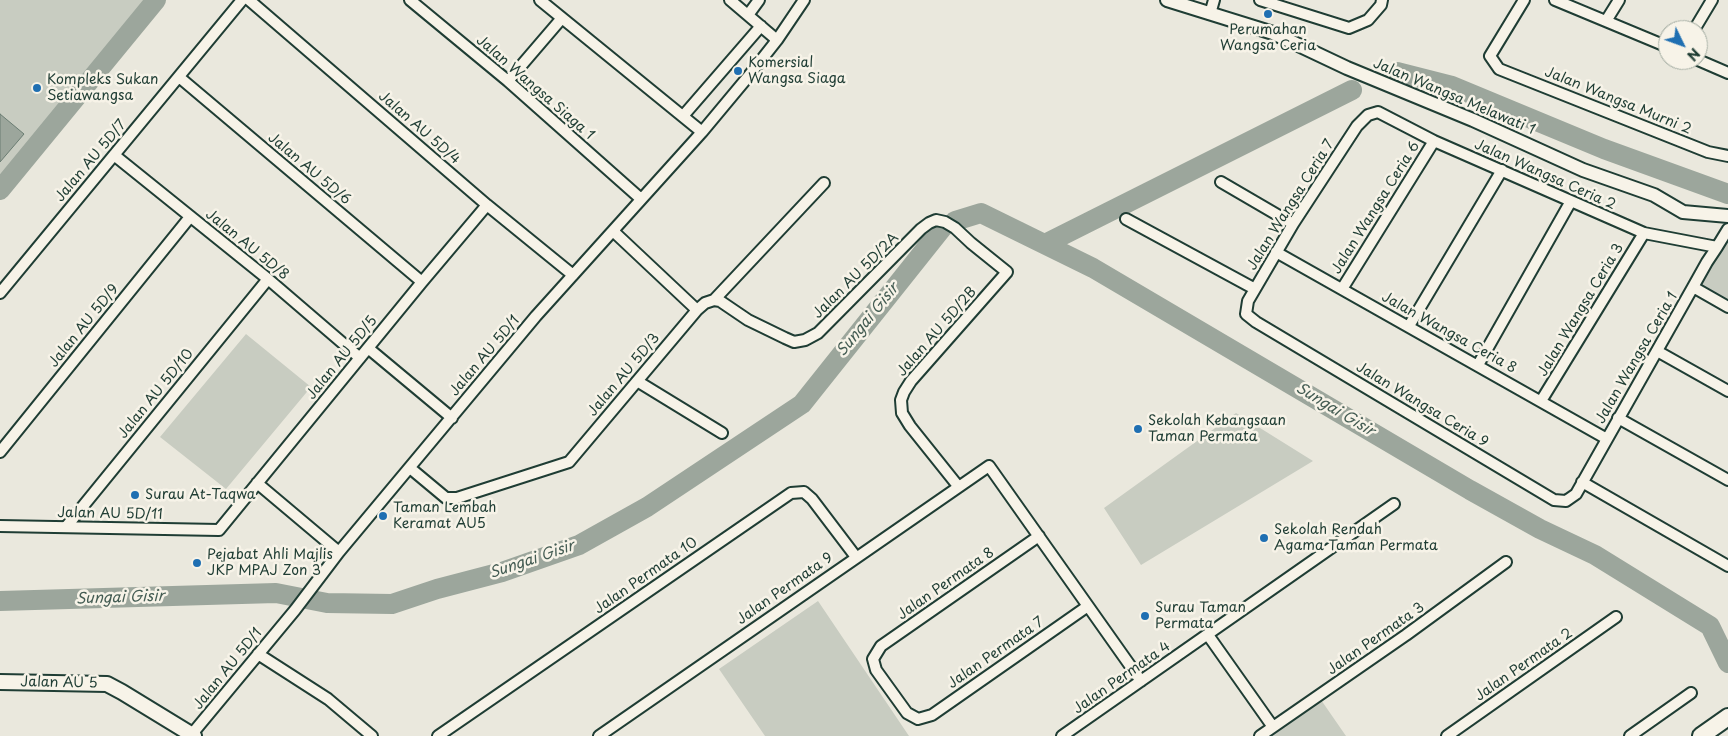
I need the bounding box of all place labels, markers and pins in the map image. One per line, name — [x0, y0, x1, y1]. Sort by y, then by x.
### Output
marker: Perumahan Wangsa Ceria — [1262, 8, 1274, 20]
place label: Perumahan Wangsa Ceria — [1220, 22, 1316, 54]
place label: Komersial Wangsa Siaga — [748, 55, 846, 88]
marker: Komersial Wangsa Siaga — [732, 65, 744, 77]
place label: Kompleks Sukan Setiawangsa — [47, 72, 158, 104]
marker: Kompleks Sukan Setiawangsa — [31, 82, 43, 94]
place label: Sekolah Kebangsaan Taman Permata — [1148, 413, 1286, 446]
marker: Sekolah Kebangsaan Taman Permata — [1132, 423, 1144, 435]
place label: Surau At-Taqwa — [145, 487, 255, 503]
marker: Surau At-Taqwa — [129, 489, 141, 501]
place label: Taman Lembah Keramat AU5 — [393, 500, 496, 532]
marker: Taman Lembah Keramat AU5 — [377, 510, 389, 522]
place label: Sekolah Rendah Agama Taman Permata — [1274, 522, 1438, 554]
marker: Sekolah Rendah Agama Taman Permata — [1258, 532, 1270, 544]
place label: Pejabat Ahli Majlis JKP MPAJ Zon 3 — [207, 547, 333, 580]
marker: Pejabat Ahli Majlis JKP MPAJ Zon 3 — [191, 557, 203, 569]
place label: Surau Taman Permata — [1155, 600, 1246, 632]
marker: Surau Taman Permata — [1139, 610, 1151, 622]

